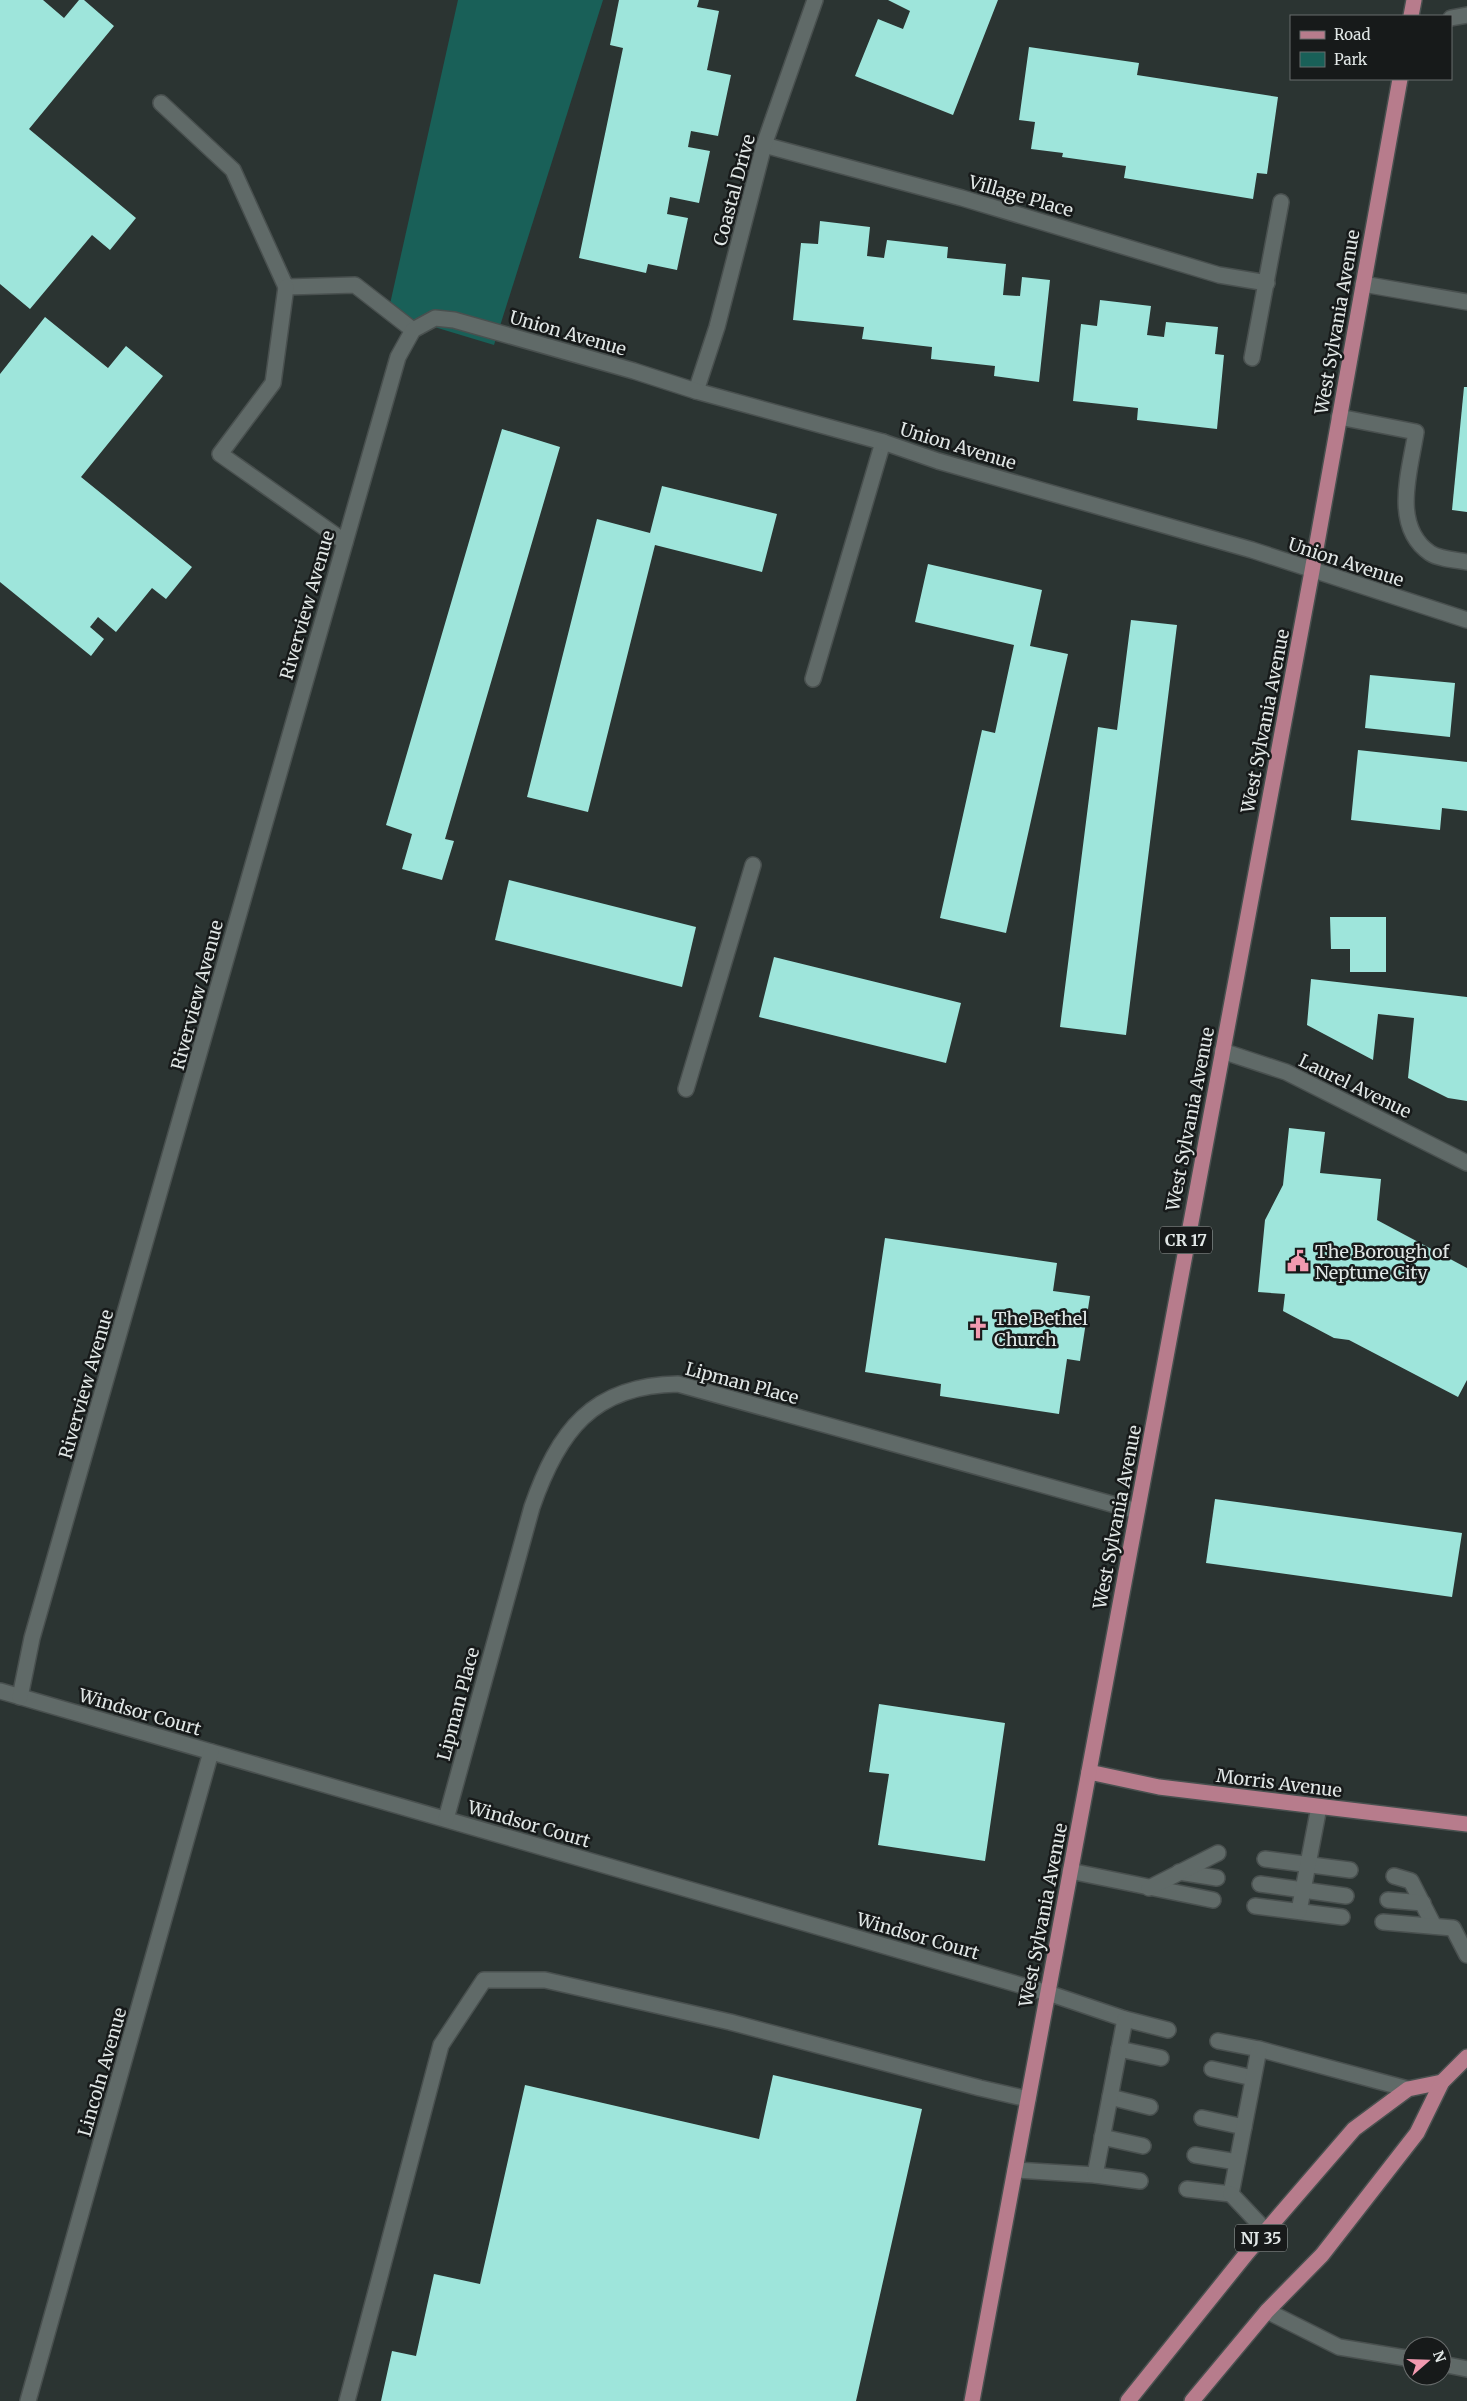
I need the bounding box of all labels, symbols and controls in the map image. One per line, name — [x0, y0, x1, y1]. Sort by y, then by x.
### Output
legend — [1290, 15, 1452, 80]
text: Road — [1334, 25, 1370, 44]
text: Park — [1334, 50, 1368, 69]
street label: Coastal Drive — [708, 132, 760, 248]
street label: Village Place — [965, 170, 1076, 222]
street label: West Sylvania Avenue — [1309, 228, 1365, 417]
street label: Union Avenue — [507, 305, 629, 361]
street label: Union Avenue — [897, 417, 1019, 475]
street label: Riverview Avenue — [275, 528, 339, 682]
street label: Union Avenue — [1285, 532, 1407, 592]
street label: West Sylvania Avenue — [1236, 627, 1294, 816]
street label: Riverview Avenue — [166, 918, 228, 1072]
street label: West Sylvania Avenue — [1161, 1025, 1219, 1214]
street label: Laurel Avenue — [1295, 1049, 1415, 1123]
road number: CR 17 — [1160, 1226, 1212, 1254]
place label: The Borough of Neptune City — [1315, 1240, 1450, 1284]
public building icon: The Borough of Neptune City — [1285, 1248, 1311, 1274]
street label: Riverview Avenue — [54, 1307, 118, 1461]
place label: The Bethel Church — [994, 1307, 1088, 1351]
church icon: The Bethel Church — [965, 1315, 991, 1341]
street label: Lipman Place — [683, 1357, 801, 1409]
street label: West Sylvania Avenue — [1088, 1423, 1146, 1612]
street label: Lipman Place — [432, 1645, 484, 1763]
street label: Windsor Court — [75, 1683, 204, 1740]
street label: Morris Avenue — [1215, 1764, 1343, 1802]
street label: Windsor Court — [464, 1795, 593, 1852]
street label: West Sylvania Avenue — [1014, 1821, 1072, 2010]
street label: Windsor Court — [853, 1907, 982, 1964]
street label: Lincoln Avenue — [73, 2005, 131, 2139]
road number: NJ 35 — [1235, 2224, 1287, 2252]
north arrow — [1402, 2336, 1452, 2386]
text: N — [1429, 2348, 1450, 2365]

